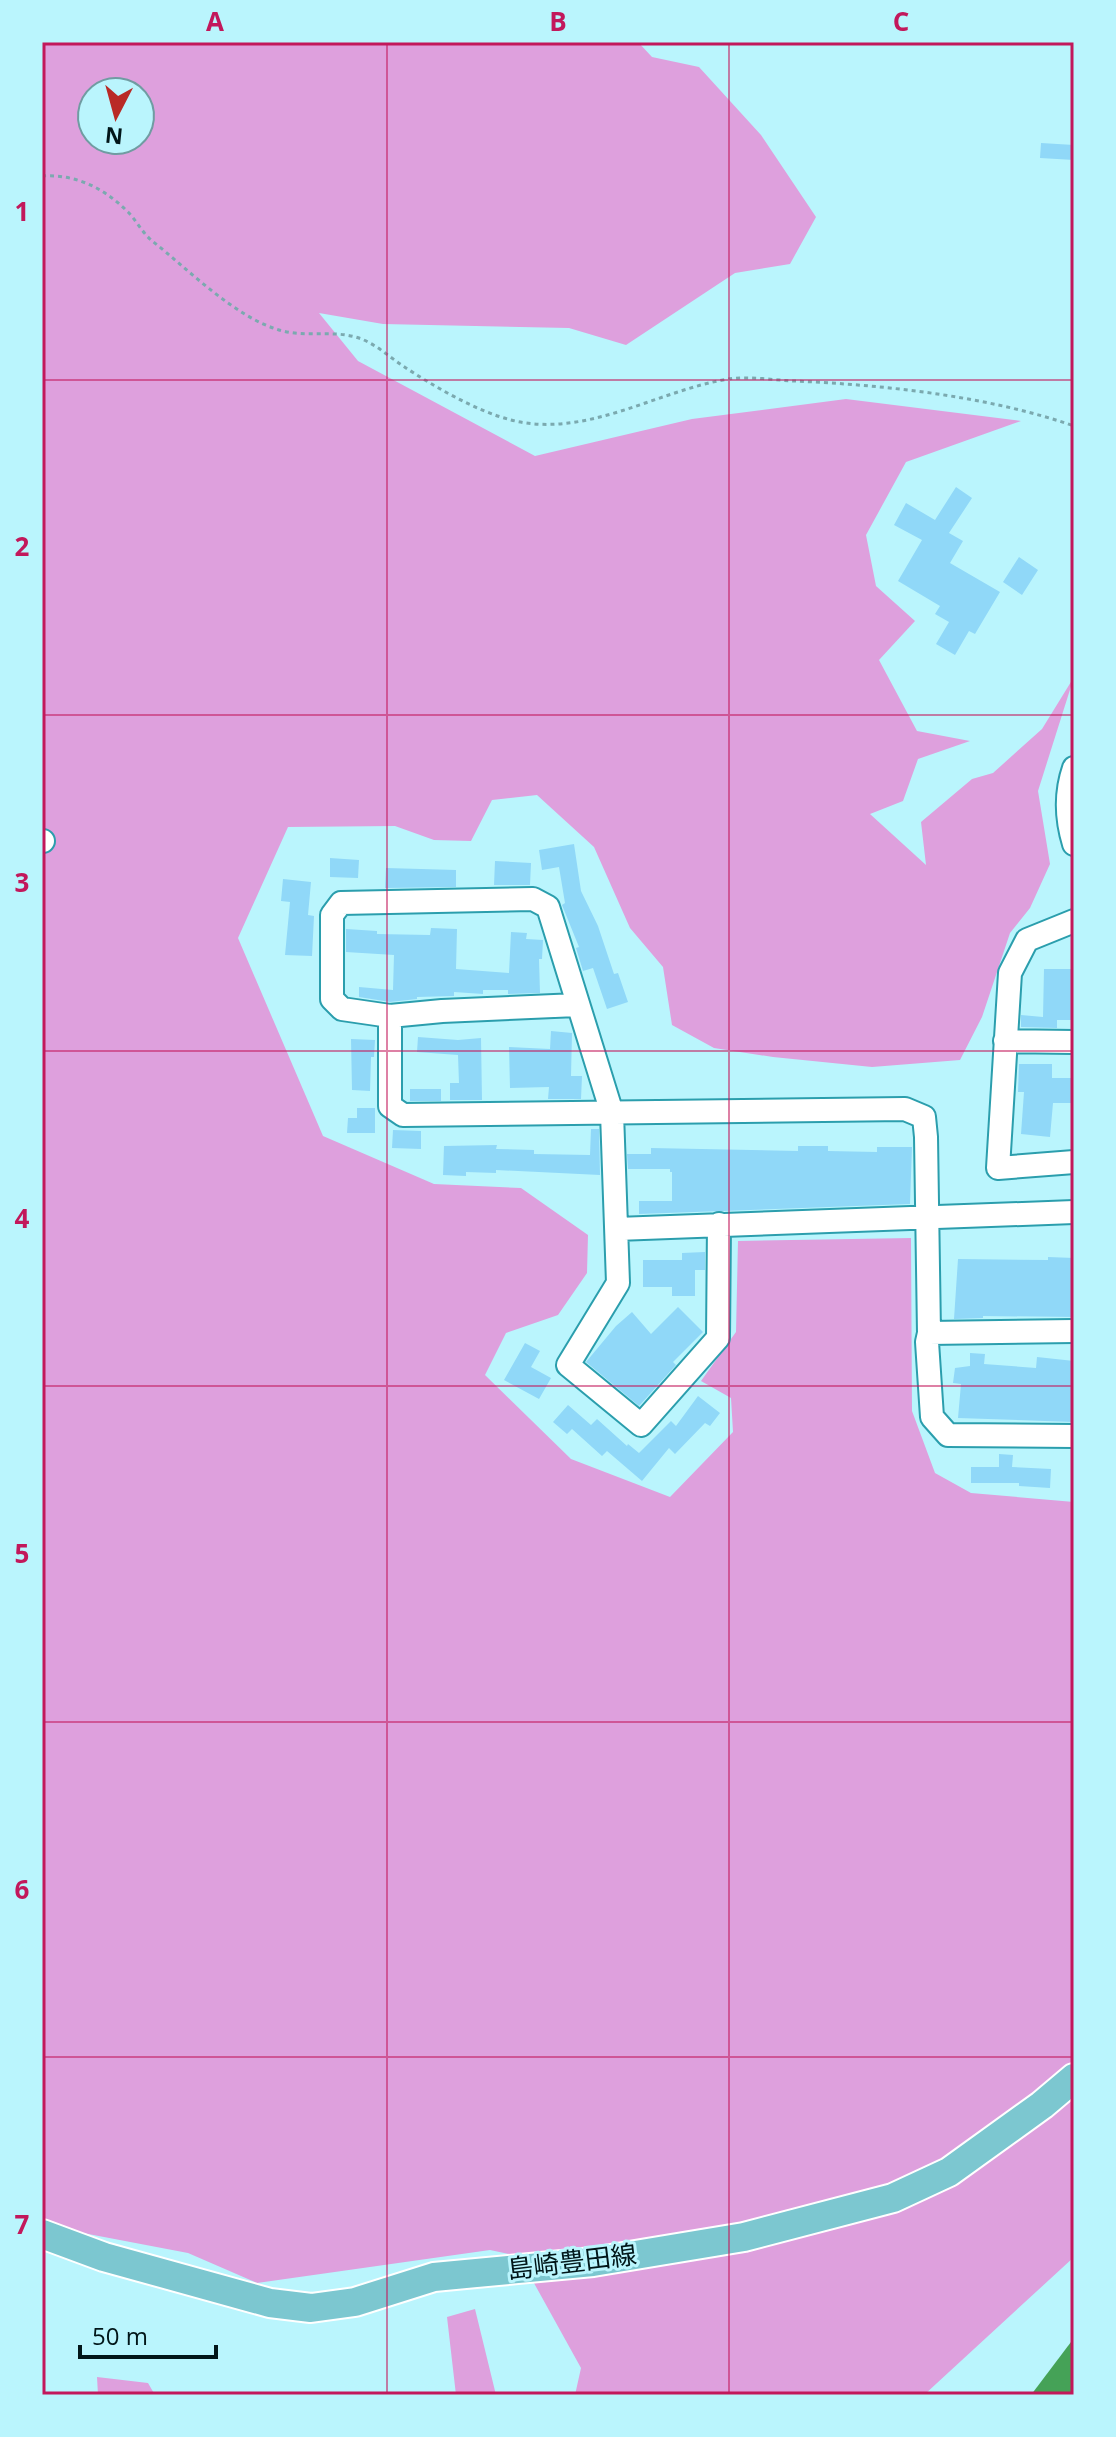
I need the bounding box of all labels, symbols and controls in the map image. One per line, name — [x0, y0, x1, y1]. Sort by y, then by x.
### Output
text: A — [206, 3, 224, 39]
text: B — [549, 3, 567, 39]
text: C — [893, 3, 909, 39]
north arrow — [76, 76, 156, 156]
text: N — [103, 121, 124, 153]
text: 1 — [15, 193, 29, 229]
text: 2 — [15, 528, 30, 564]
text: 3 — [15, 864, 29, 900]
text: 4 — [15, 1200, 30, 1236]
text: 5 — [15, 1535, 29, 1571]
text: 6 — [15, 1871, 30, 1907]
text: 7 — [15, 2206, 30, 2242]
street label: 島崎豊田線 — [505, 2235, 639, 2287]
scale bar — [80, 2309, 216, 2359]
text: 50 m — [92, 2319, 148, 2352]

